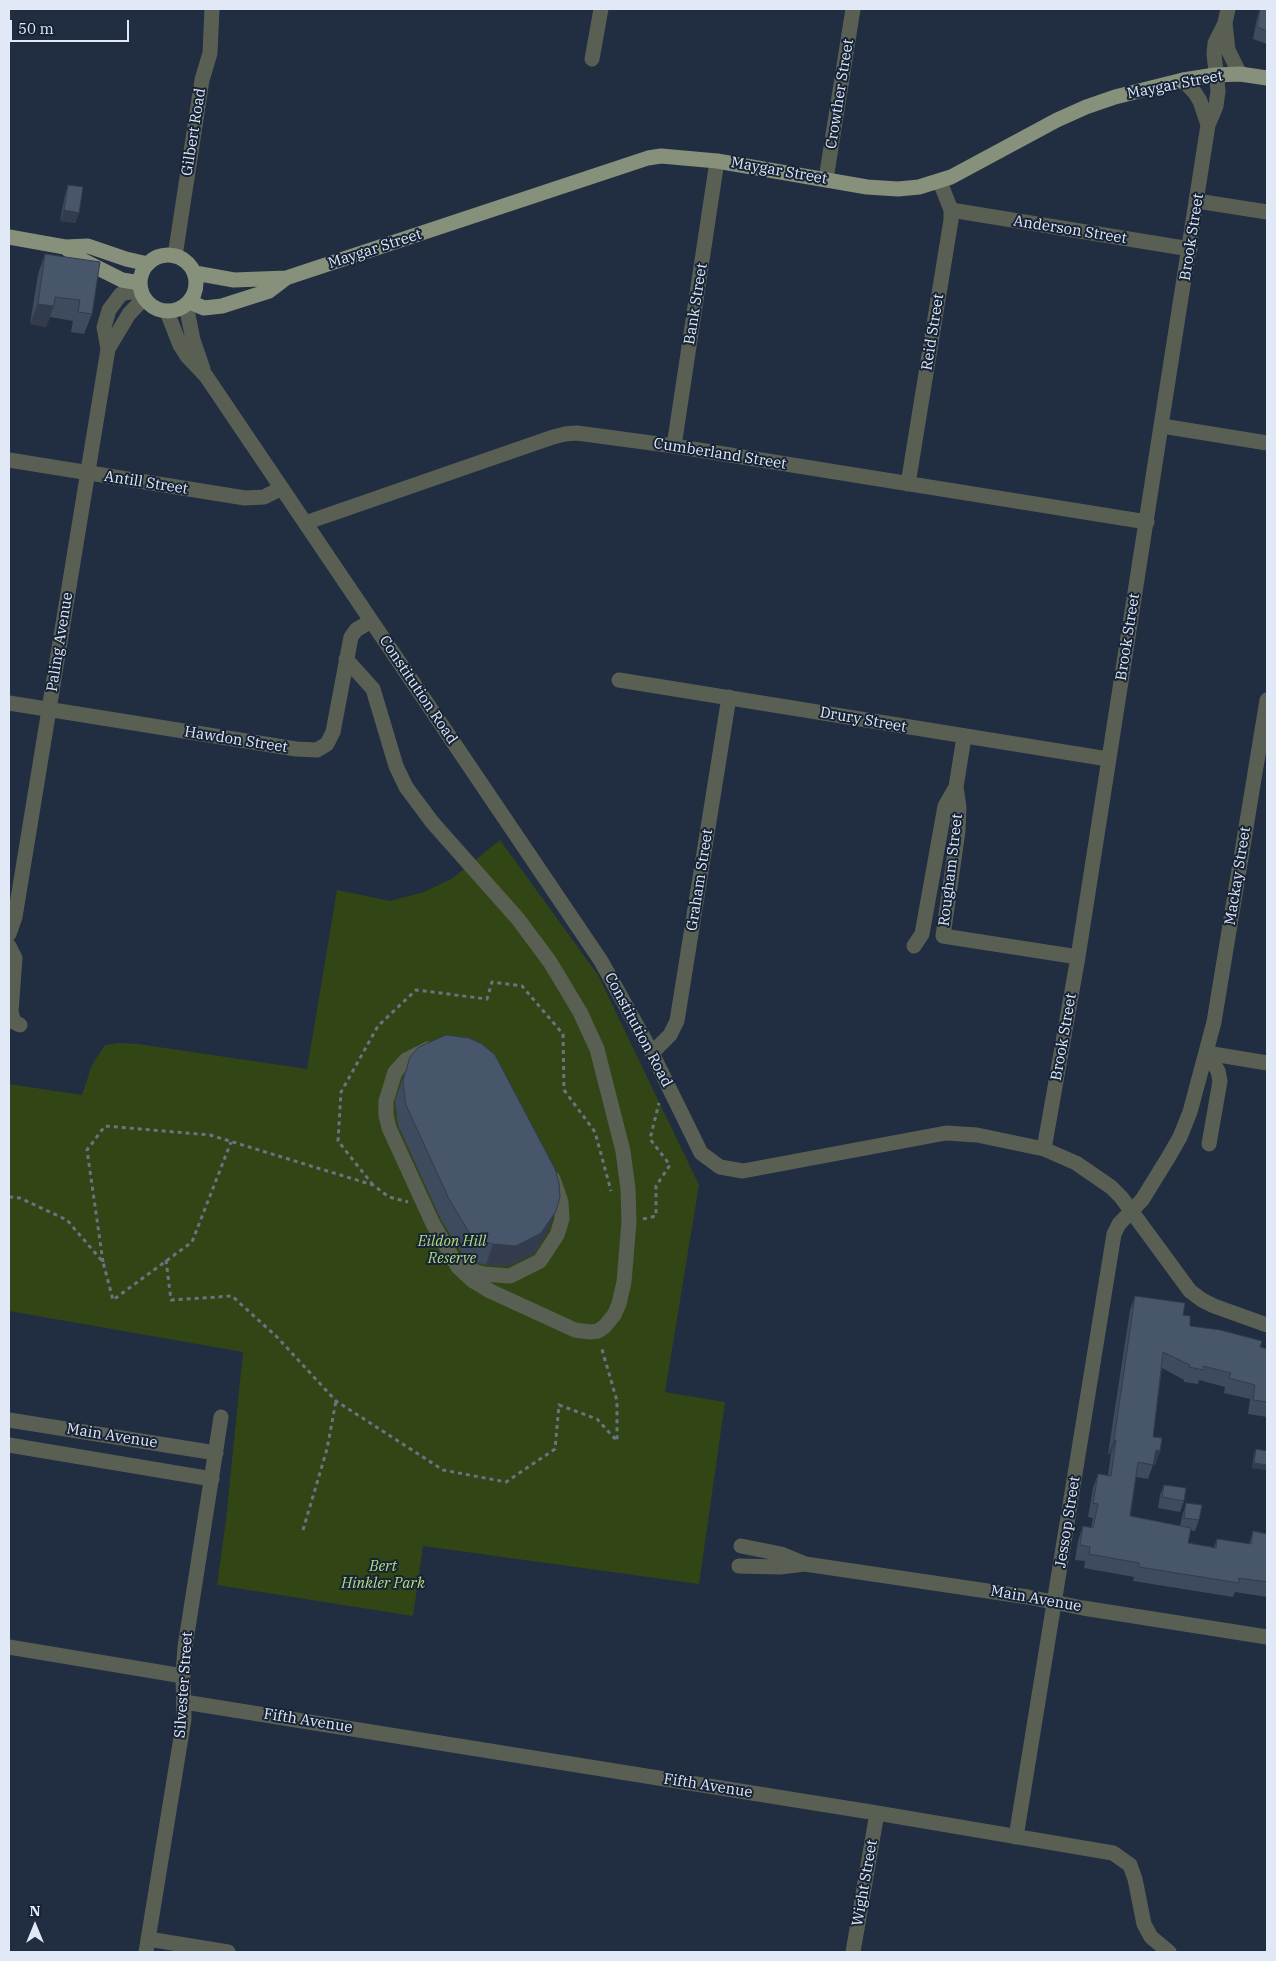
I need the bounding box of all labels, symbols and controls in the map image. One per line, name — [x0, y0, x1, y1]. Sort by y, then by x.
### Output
scale bar — [12, 10, 131, 42]
text: 50 m — [18, 19, 54, 38]
street label: Crowther Street — [822, 38, 858, 150]
street label: Maygar Street — [1125, 67, 1225, 103]
street label: Gilbert Road — [178, 87, 210, 177]
street label: Maygar Street — [729, 154, 829, 188]
street label: Brook Street — [1176, 192, 1208, 282]
street label: Anderson Street — [1012, 212, 1128, 248]
street label: Maygar Street — [326, 225, 424, 273]
street label: Bank Street — [681, 262, 711, 346]
street label: Reid Street — [918, 292, 948, 372]
street label: Cumberland Street — [652, 435, 788, 473]
street label: Antill Street — [103, 468, 189, 498]
street label: Paling Avenue — [43, 591, 77, 693]
street label: Brook Street — [1112, 592, 1144, 682]
street label: Constitution Road — [375, 632, 461, 748]
street label: Drury Street — [818, 704, 908, 736]
street label: Hawdon Street — [183, 723, 289, 757]
street label: Rougham Street — [935, 813, 967, 927]
street label: Mackay Street — [1221, 825, 1255, 927]
street label: Graham Street — [683, 828, 717, 932]
street label: Constitution Road — [600, 970, 676, 1090]
street label: Brook Street — [1047, 992, 1081, 1082]
park label: Eildon Hill Reserve — [418, 1233, 486, 1268]
street label: Main Avenue — [65, 1420, 159, 1452]
street label: Jessop Street — [1052, 1475, 1084, 1569]
park label: Bert Hinkler Park — [341, 1558, 425, 1593]
street label: Main Avenue — [989, 1582, 1083, 1616]
street label: Silvester Street — [171, 1631, 197, 1739]
street label: Fifth Avenue — [262, 1705, 354, 1737]
street label: Fifth Avenue — [662, 1770, 754, 1802]
street label: Wight Street — [849, 1838, 881, 1928]
north arrow — [10, 1901, 60, 1951]
text: N — [29, 1902, 41, 1920]

